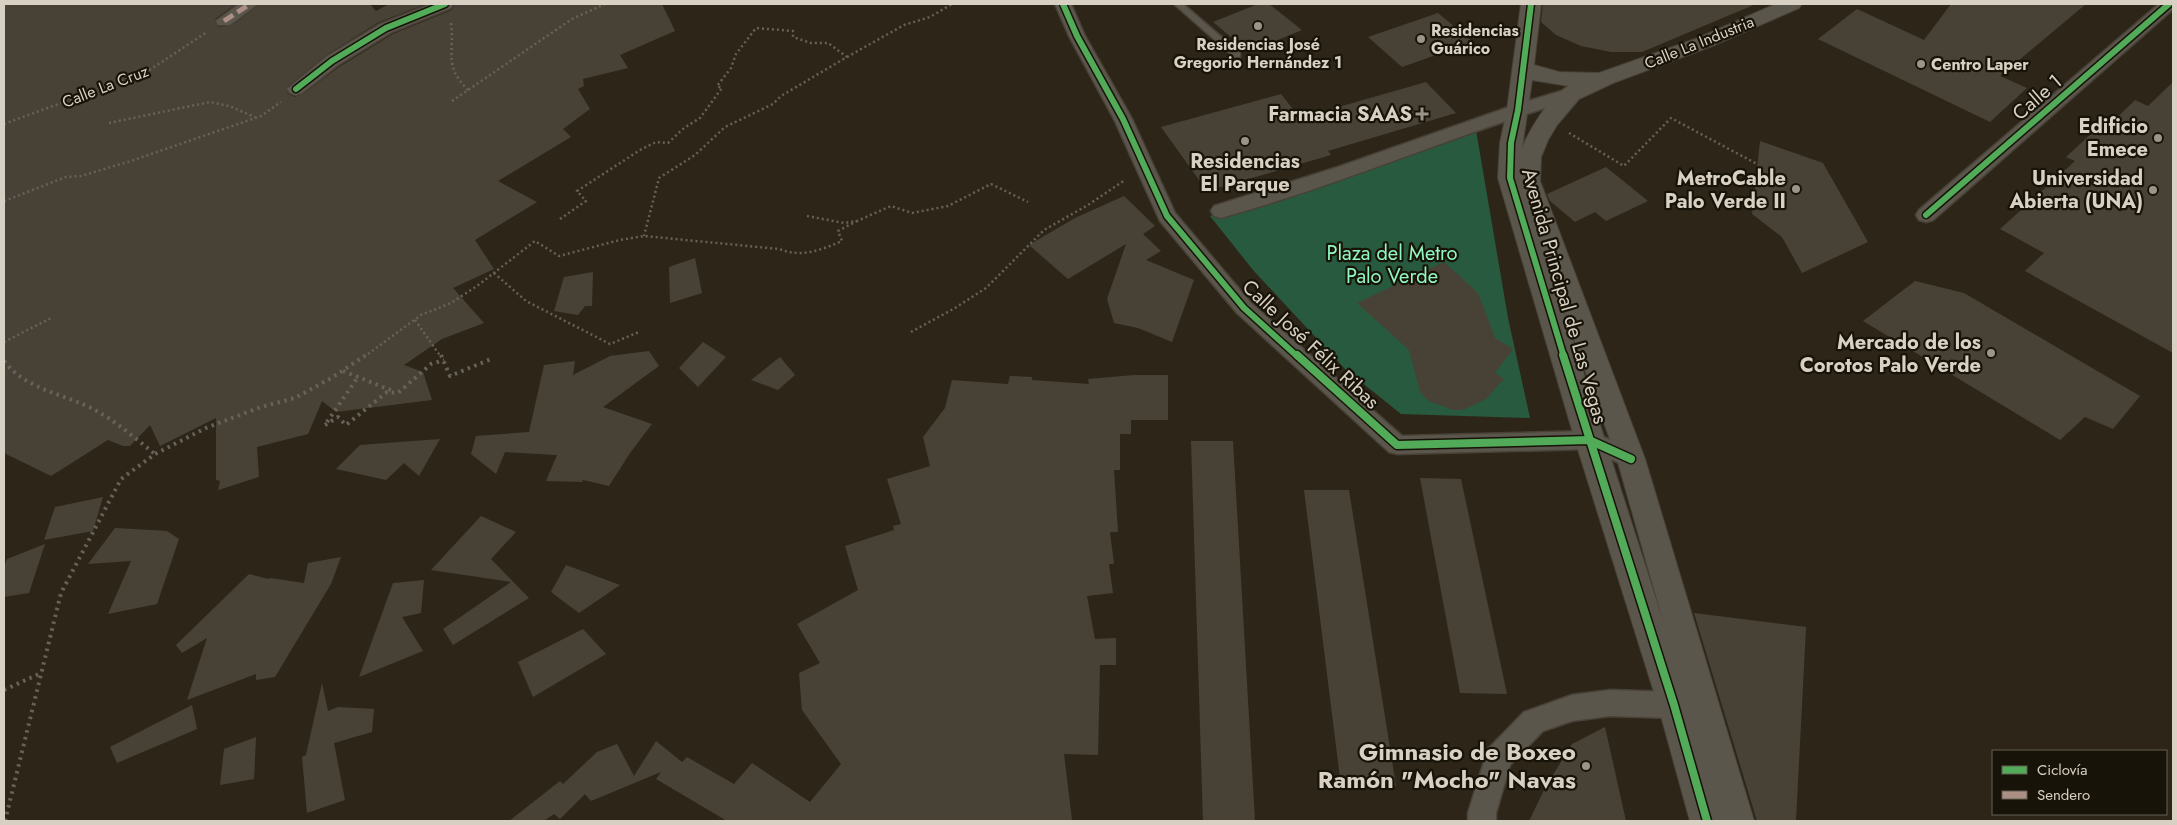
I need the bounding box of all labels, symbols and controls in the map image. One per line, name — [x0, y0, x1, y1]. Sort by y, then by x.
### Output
street label: Calle La Industria — [1641, 10, 1757, 75]
place label: Residencias Guárico — [1431, 19, 1519, 60]
marker: Residencias José Gregorio Hernández 1 — [1252, 20, 1264, 32]
place label: Residencias José Gregorio Hernández 1 — [1174, 33, 1342, 74]
marker: Residencias Guárico — [1415, 33, 1427, 45]
place label: Centro Laper — [1931, 53, 2029, 76]
marker: Centro Laper — [1915, 58, 1927, 70]
street label: Calle La Cruz — [59, 59, 152, 114]
street label: Calle 1 — [2006, 67, 2069, 127]
place label: Farmacia SAAS — [1268, 100, 1412, 129]
marker: Farmacia SAAS — [1416, 108, 1428, 120]
place label: Edificio Emece — [2078, 112, 2148, 164]
marker: Edificio Emece — [2152, 132, 2164, 144]
marker: Residencias El Parque — [1239, 135, 1251, 147]
place label: Residencias El Parque — [1190, 147, 1300, 199]
place label: MetroCable Palo Verde II — [1665, 164, 1786, 216]
place label: Universidad Abierta (UNA) — [2008, 164, 2143, 216]
street label: Avenida Principal de Las Vegas — [1514, 165, 1615, 427]
marker: MetroCable Palo Verde II — [1790, 183, 1802, 195]
marker: Universidad Abierta (UNA) — [2147, 184, 2159, 196]
park label: Plaza del Metro Palo Verde — [1326, 239, 1458, 291]
street label: Calle José Félix Ribas — [1236, 273, 1386, 416]
place label: Mercado de los Corotos Palo Verde — [1800, 328, 1981, 380]
marker: Mercado de los Corotos Palo Verde — [1985, 347, 1997, 359]
place label: Gimnasio de Boxeo Ramón "Mocho" Navas — [1318, 734, 1576, 797]
legend — [1992, 750, 2167, 815]
text: Ciclovía — [2037, 759, 2087, 781]
marker: Gimnasio de Boxeo Ramón "Mocho" Navas — [1580, 760, 1592, 772]
text: Sendero — [2037, 784, 2090, 806]

